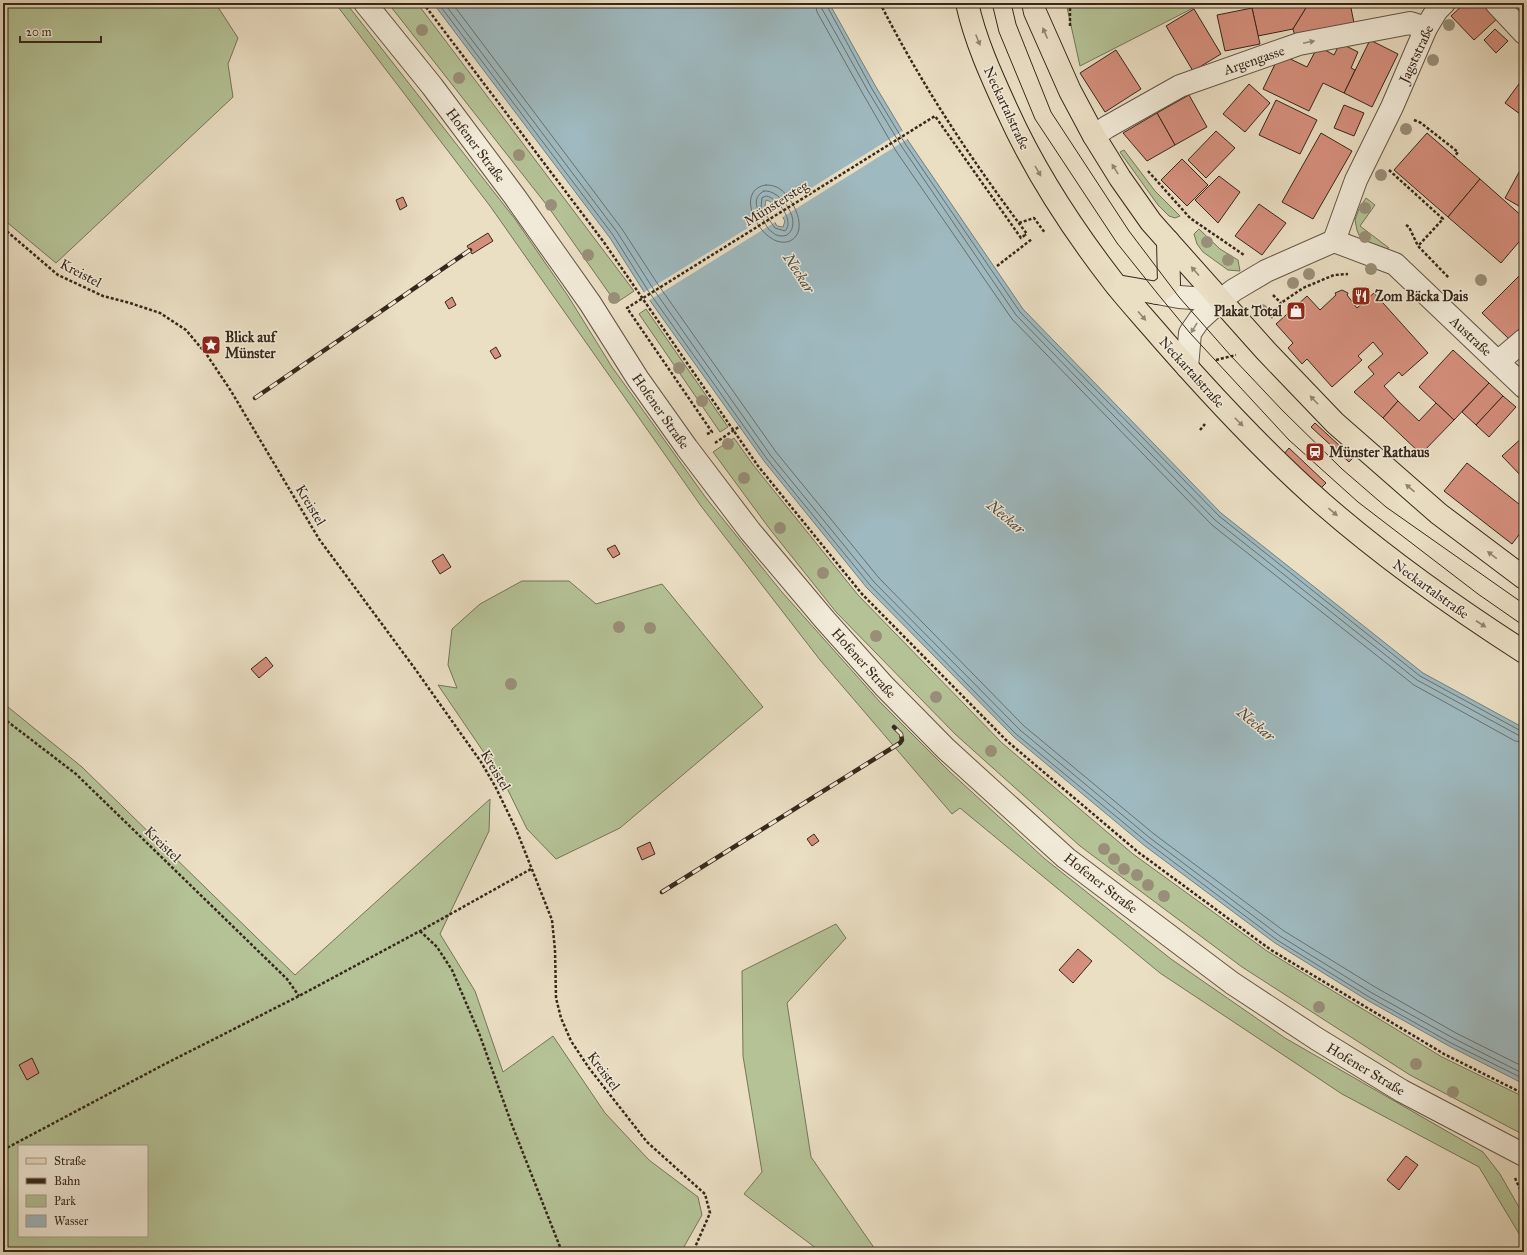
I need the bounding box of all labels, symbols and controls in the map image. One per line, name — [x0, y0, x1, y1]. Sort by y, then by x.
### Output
scale bar — [20, 18, 101, 44]
street label: Jagststraße — [1395, 22, 1438, 88]
text: 20 m — [26, 25, 52, 39]
one-way arrow — [1041, 27, 1048, 39]
one-way arrow — [975, 35, 981, 47]
one-way arrow — [1303, 39, 1315, 45]
street label: Argengasse — [1221, 42, 1287, 79]
street label: Neckartalstraße — [980, 64, 1033, 153]
street label: Hofener Straße — [442, 105, 509, 186]
one-way arrow — [1111, 163, 1118, 175]
one-way arrow — [1035, 165, 1042, 177]
street label: Münstersteg — [741, 177, 812, 230]
water label: Neckar — [779, 249, 819, 297]
street label: Kreistel — [57, 256, 105, 291]
one-way arrow — [1190, 266, 1200, 276]
restaurant icon: Zom Bäcka Dais — [1350, 285, 1372, 307]
place label: Zom Bäcka Dais — [1375, 288, 1468, 305]
shop icon: Plakat Total — [1285, 300, 1307, 322]
place label: Plakat Total — [1214, 303, 1283, 320]
one-way arrow — [1138, 310, 1147, 321]
street label: Austraße — [1445, 312, 1495, 360]
one-way arrow — [1190, 322, 1197, 333]
place label: Blick auf Münster — [225, 329, 278, 362]
street label: Neckartalstraße — [1155, 333, 1228, 412]
place icon: Blick auf Münster — [200, 334, 222, 356]
street label: Hofener Straße — [628, 370, 693, 453]
one-way arrow — [1310, 396, 1319, 405]
one-way arrow — [1234, 417, 1244, 427]
station icon: Münster Rathaus — [1304, 441, 1326, 463]
place label: Münster Rathaus — [1329, 444, 1429, 461]
street label: Kreistel — [292, 482, 329, 529]
one-way arrow — [1404, 484, 1415, 493]
water label: Neckar — [983, 495, 1029, 539]
one-way arrow — [1328, 508, 1338, 517]
one-way arrow — [1487, 551, 1498, 560]
street label: Neckartalstraße — [1389, 556, 1472, 623]
one-way arrow — [1475, 621, 1487, 628]
street label: Hofener Straße — [828, 625, 900, 702]
water label: Neckar — [1233, 702, 1279, 746]
street label: Kreistel — [477, 747, 514, 794]
street label: Kreistel — [141, 823, 185, 866]
street label: Hofener Straße — [1061, 849, 1141, 917]
street label: Hofener Straße — [1323, 1039, 1408, 1100]
street label: Kreistel — [583, 1048, 624, 1094]
legend — [18, 1145, 148, 1237]
text: Straße — [54, 1154, 86, 1168]
text: Bahn — [54, 1174, 81, 1188]
text: Park — [54, 1194, 76, 1208]
text: Wasser — [54, 1214, 89, 1228]

